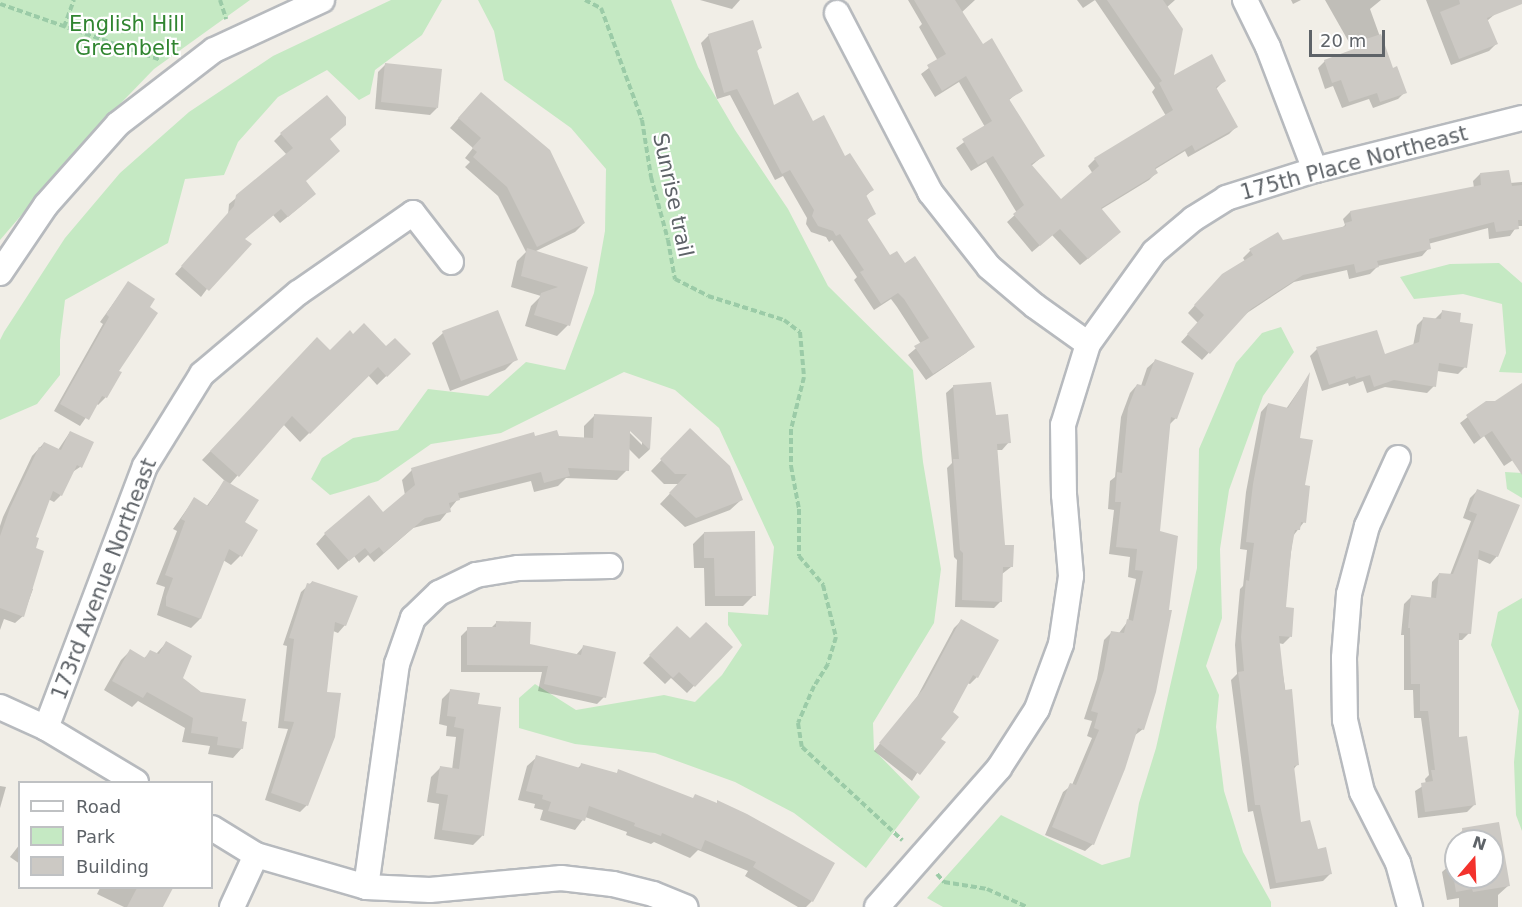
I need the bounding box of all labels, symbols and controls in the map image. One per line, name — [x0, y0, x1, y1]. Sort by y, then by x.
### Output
park label: English Hill Greenbelt — [69, 11, 185, 61]
scale bar — [1312, 18, 1388, 56]
text: 20 m — [1320, 30, 1366, 51]
street label: 175th Place Northeast — [1237, 120, 1471, 206]
street label: Sunrise trail — [648, 131, 698, 259]
street label: 173rd Avenue Northeast — [46, 455, 162, 703]
legend — [18, 781, 213, 889]
text: Road — [76, 796, 121, 817]
text: Park — [76, 826, 115, 847]
north arrow — [1444, 829, 1504, 889]
text: N — [1470, 832, 1489, 855]
text: Building — [76, 856, 149, 877]

